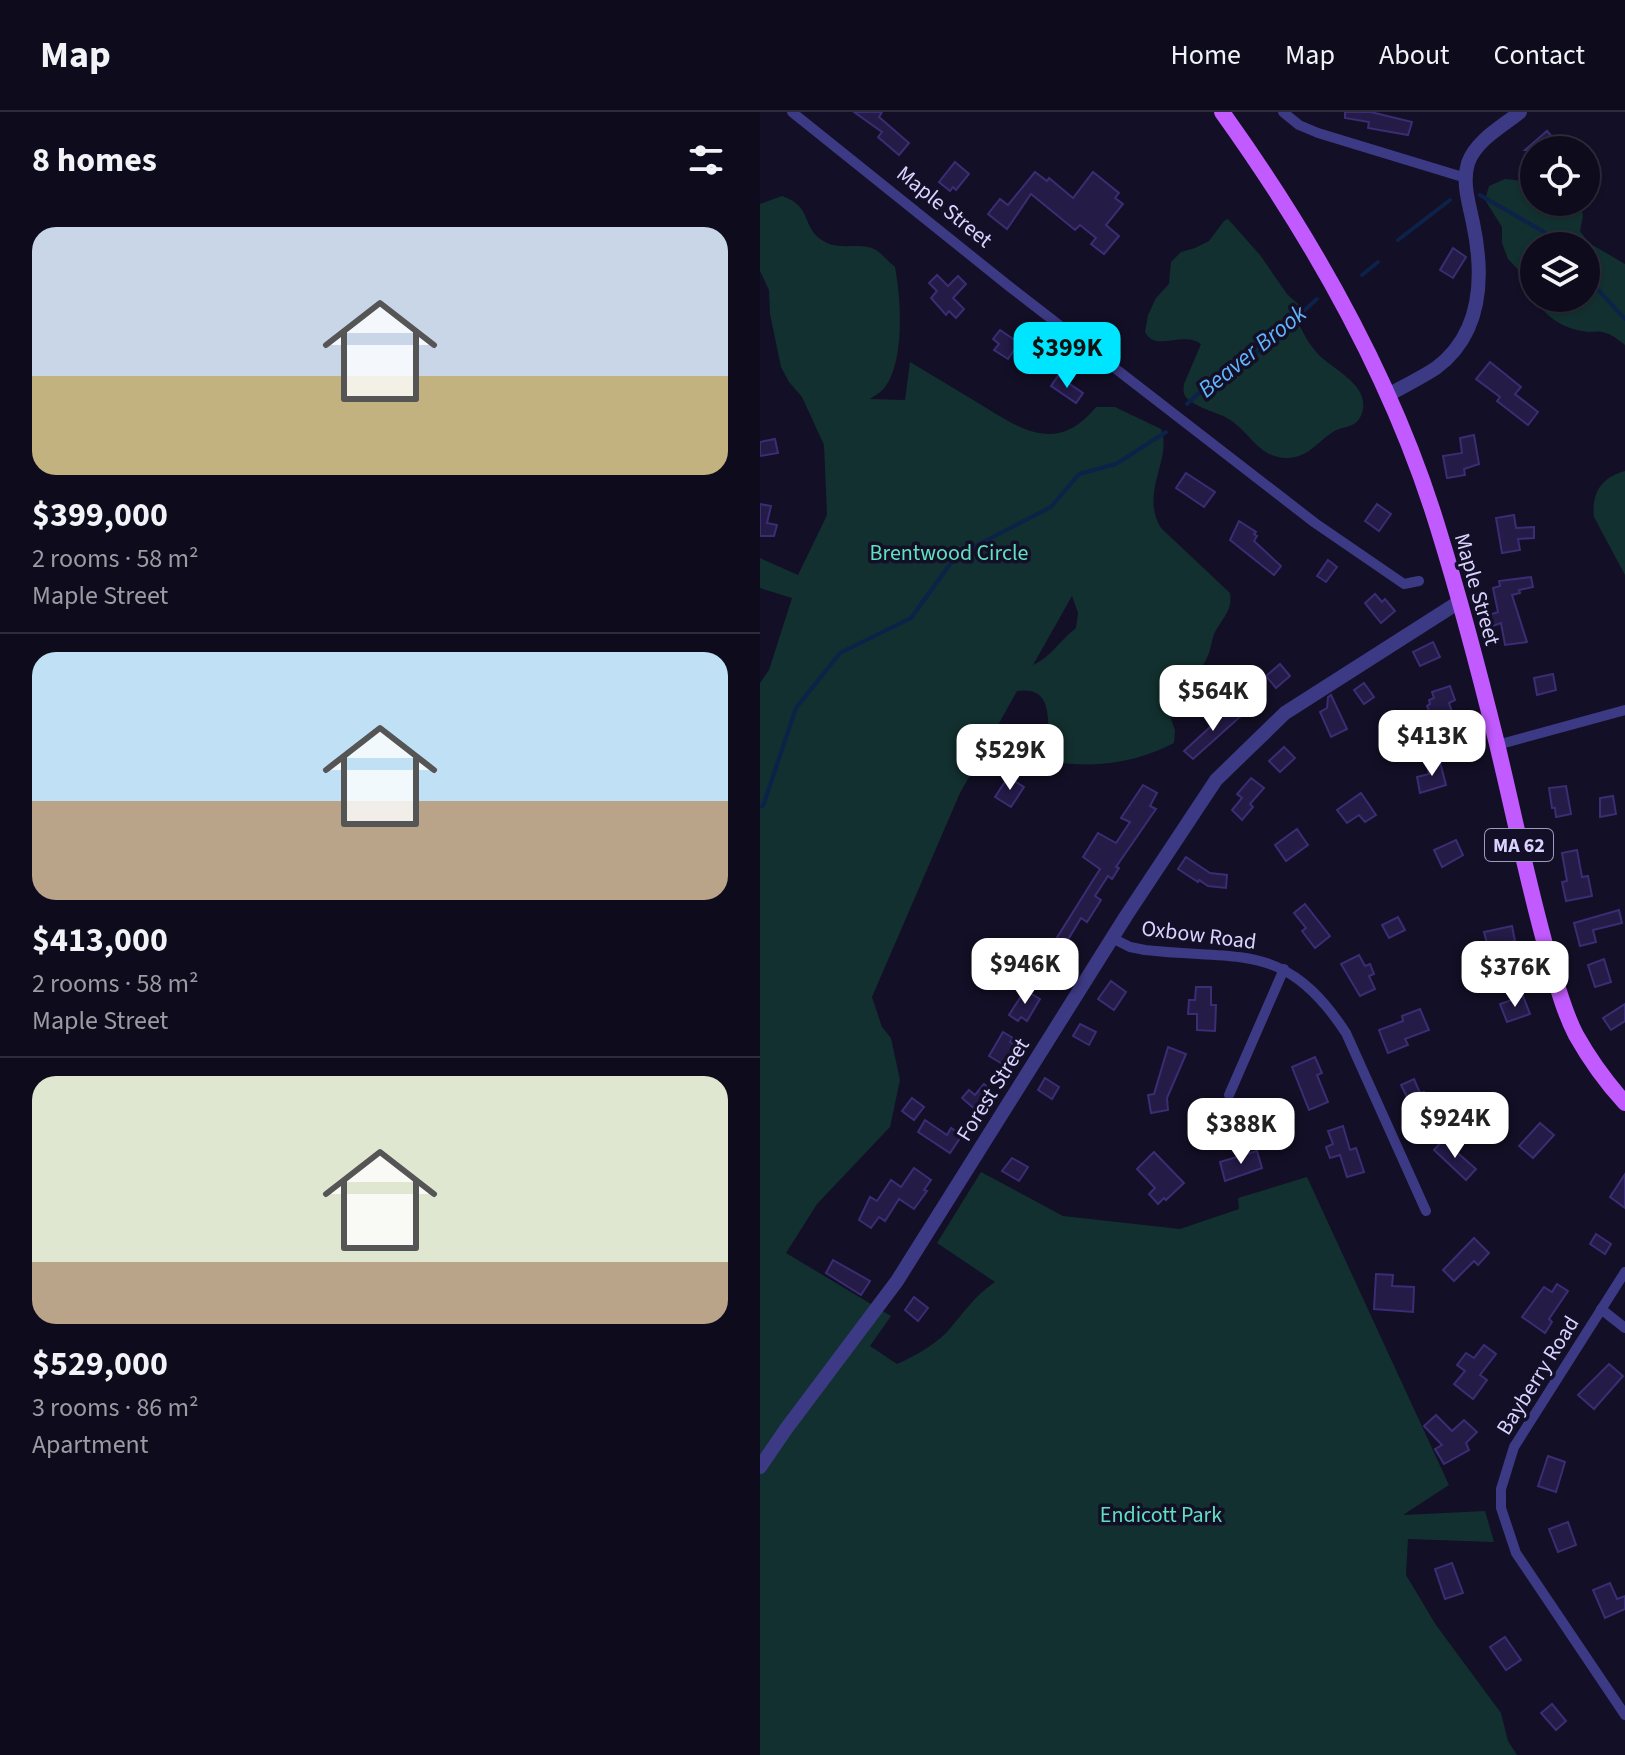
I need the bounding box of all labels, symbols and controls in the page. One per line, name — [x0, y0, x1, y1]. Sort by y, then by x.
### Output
text: Map — [40, 28, 111, 82]
text: Home — [1170, 35, 1241, 75]
text: Map — [1285, 35, 1335, 75]
text: About — [1379, 35, 1450, 75]
text: Contact — [1494, 35, 1585, 75]
text: 8 homes — [32, 136, 157, 185]
map controls — [1520, 136, 1600, 312]
button: locate — [1520, 136, 1600, 216]
icon: filters — [684, 138, 728, 182]
street label: Maple Street — [889, 158, 1000, 256]
button: layers — [1520, 232, 1600, 312]
icon: home — [308, 279, 452, 423]
water label: Beaver Brook — [1190, 296, 1315, 406]
pin: $399K — [1011, 322, 1123, 390]
text: $399K — [1032, 329, 1102, 366]
text: $399,000 — [32, 491, 168, 540]
street label: Maple Street — [1446, 529, 1508, 650]
park label: Brentwood Circle — [870, 537, 1029, 569]
text: 2 rooms · 58 m² — [32, 540, 199, 577]
text: Maple Street — [32, 577, 168, 614]
pin: $564K — [1157, 665, 1269, 733]
text: $564K — [1178, 672, 1248, 709]
icon: home — [308, 704, 452, 848]
pin: $413K — [1376, 710, 1488, 778]
text: $413K — [1397, 717, 1467, 754]
pin: $529K — [954, 724, 1066, 792]
text: $529K — [975, 731, 1045, 768]
road number: MA 62 — [1485, 829, 1553, 861]
street label: Oxbow Road — [1140, 912, 1258, 958]
text: $413,000 — [32, 916, 168, 965]
pin: $946K — [969, 938, 1081, 1006]
pin: $376K — [1459, 941, 1571, 1009]
text: $946K — [990, 945, 1060, 982]
text: $376K — [1480, 948, 1550, 985]
text: 2 rooms · 58 m² — [32, 965, 199, 1002]
text: Maple Street — [32, 1002, 168, 1039]
street label: Forest Street — [948, 1031, 1038, 1147]
pin: $924K — [1399, 1092, 1511, 1160]
pin: $388K — [1185, 1098, 1297, 1166]
text: $924K — [1420, 1099, 1490, 1136]
text: $388K — [1206, 1105, 1276, 1142]
icon: home — [308, 1128, 452, 1272]
street label: Bayberry Road — [1488, 1310, 1587, 1441]
text: $529,000 — [32, 1340, 168, 1389]
text: 3 rooms · 86 m² — [32, 1389, 199, 1426]
text: Apartment — [32, 1426, 149, 1463]
park label: Endicott Park — [1100, 1499, 1222, 1531]

